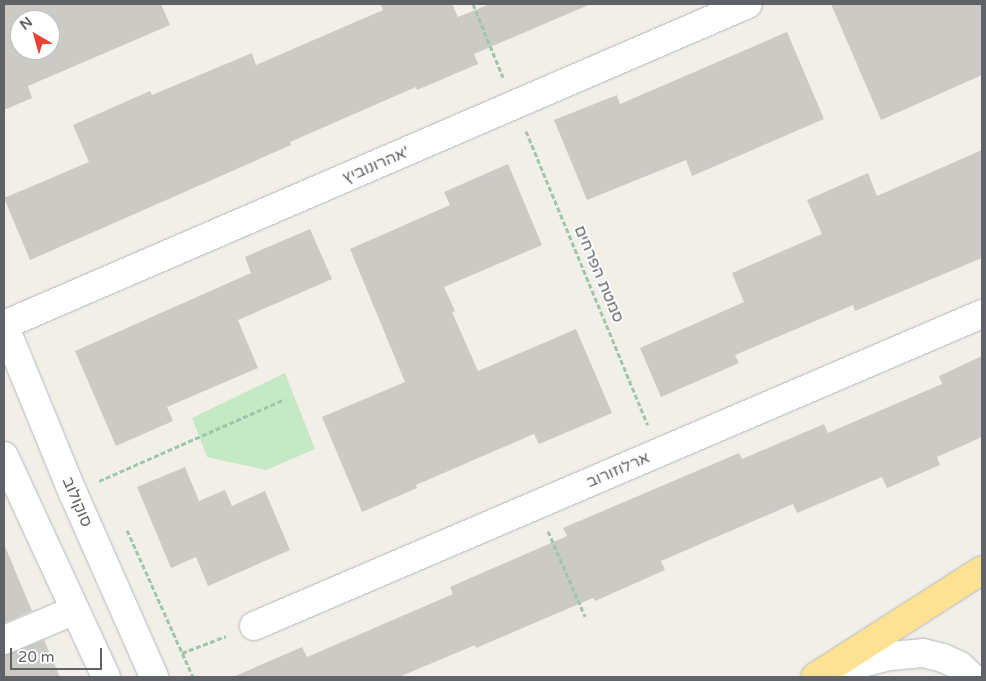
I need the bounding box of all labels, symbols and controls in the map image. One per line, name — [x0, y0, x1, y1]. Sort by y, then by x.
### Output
north arrow — [10, 10, 60, 60]
text: N — [16, 13, 36, 34]
street label: אהרונוביץ' — [340, 142, 412, 188]
street label: סמטת הפרחים — [570, 223, 628, 325]
street label: ארלוזורוב — [583, 448, 653, 492]
street label: סוקולוב — [58, 474, 96, 530]
scale bar — [12, 638, 105, 670]
text: 20 m — [18, 648, 55, 666]

